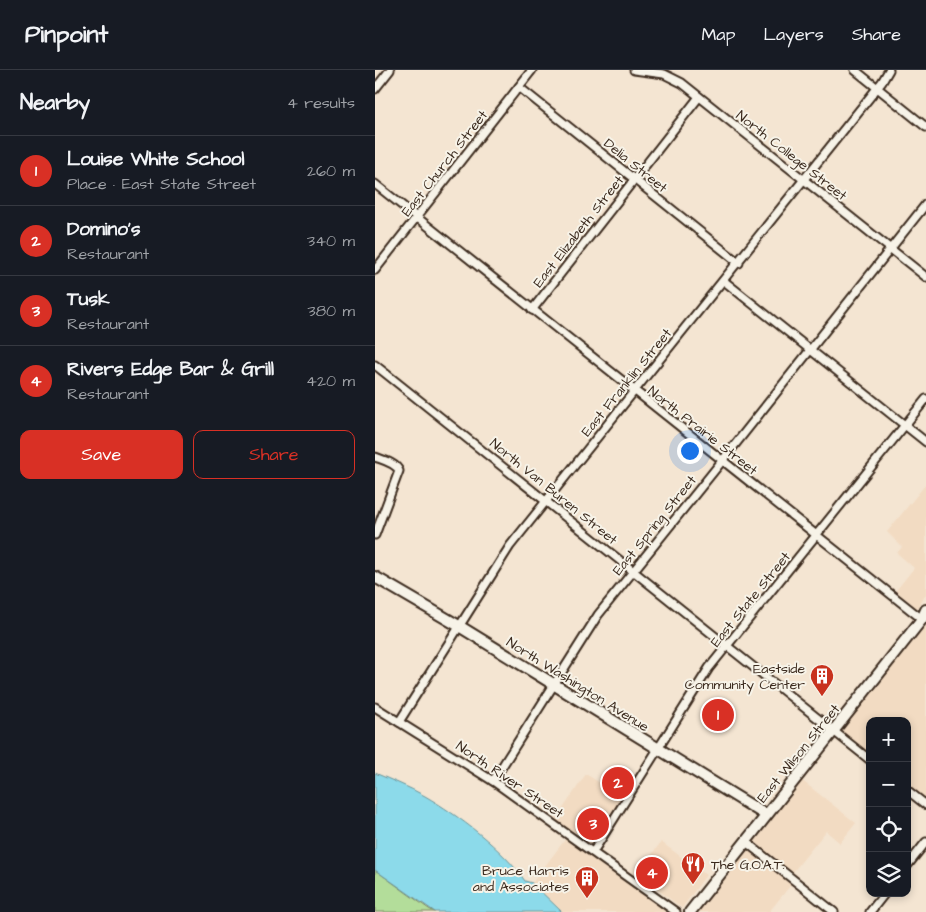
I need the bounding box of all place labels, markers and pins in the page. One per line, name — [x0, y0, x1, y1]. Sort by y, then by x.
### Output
place label: Eastside Community Center — [685, 659, 805, 695]
building icon: Eastside Community Center — [809, 663, 835, 697]
pin: 1 — [702, 696, 734, 734]
pin: 2 — [602, 764, 634, 802]
pin: 3 — [577, 805, 609, 843]
restaurant icon: The G.O.A.T. — [680, 851, 706, 885]
pin: 4 — [636, 854, 668, 892]
place label: The G.O.A.T. — [711, 855, 785, 875]
place label: Bruce Harris and Associates — [473, 861, 569, 897]
building icon: Bruce Harris and Associates — [574, 865, 600, 899]

